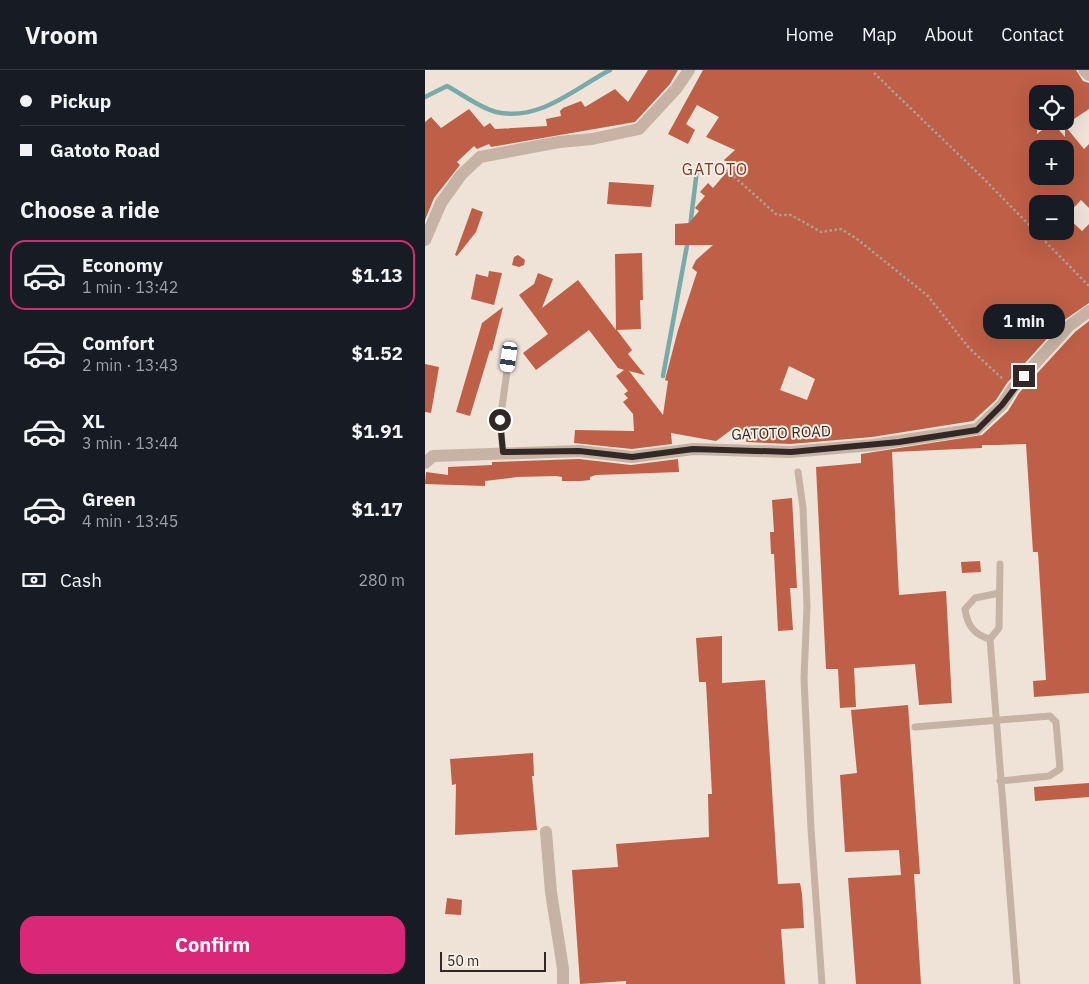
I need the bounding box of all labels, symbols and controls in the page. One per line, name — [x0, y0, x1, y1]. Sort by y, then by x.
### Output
text: Vroom — [25, 19, 98, 51]
text: Home — [786, 23, 834, 46]
text: Map — [862, 23, 897, 46]
text: About — [925, 23, 973, 46]
text: Contact — [1001, 23, 1064, 46]
map controls — [1029, 85, 1074, 240]
button: locate — [1029, 85, 1074, 130]
text: Pickup — [50, 89, 111, 113]
text: Gatoto Road — [50, 138, 160, 162]
button: + — [1029, 140, 1074, 185]
district label: GATOTO — [682, 159, 748, 179]
text: Choose a ride — [20, 195, 160, 224]
button: − — [1029, 195, 1074, 240]
icon: car — [22, 253, 67, 298]
text: Economy — [82, 253, 163, 277]
text: $1.13 — [351, 263, 403, 287]
text: 1 min · 13:42 — [82, 277, 178, 297]
callout: 1 min — [983, 304, 1065, 338]
text: 1 min — [1003, 311, 1045, 331]
icon: car — [22, 331, 67, 376]
text: Comfort — [82, 331, 155, 355]
text: $1.52 — [351, 341, 403, 365]
car — [499, 341, 518, 373]
text: 2 min · 13:43 — [82, 355, 178, 375]
route end — [1013, 365, 1035, 387]
icon: car — [22, 409, 67, 454]
text: XL — [82, 409, 105, 433]
route start — [489, 409, 511, 431]
text: $1.91 — [351, 419, 403, 443]
street label: GATOTO ROAD — [731, 421, 831, 444]
text: 3 min · 13:44 — [82, 433, 178, 453]
icon: car — [22, 487, 67, 532]
text: Green — [82, 487, 136, 511]
text: $1.17 — [351, 497, 403, 521]
text: 4 min · 13:45 — [82, 511, 178, 531]
icon: cash — [20, 566, 48, 594]
text: Cash — [60, 568, 102, 592]
text: 280 m — [358, 570, 405, 590]
button: Confirm — [20, 916, 405, 974]
scale bar — [440, 949, 546, 972]
text: 50 m — [447, 952, 479, 970]

